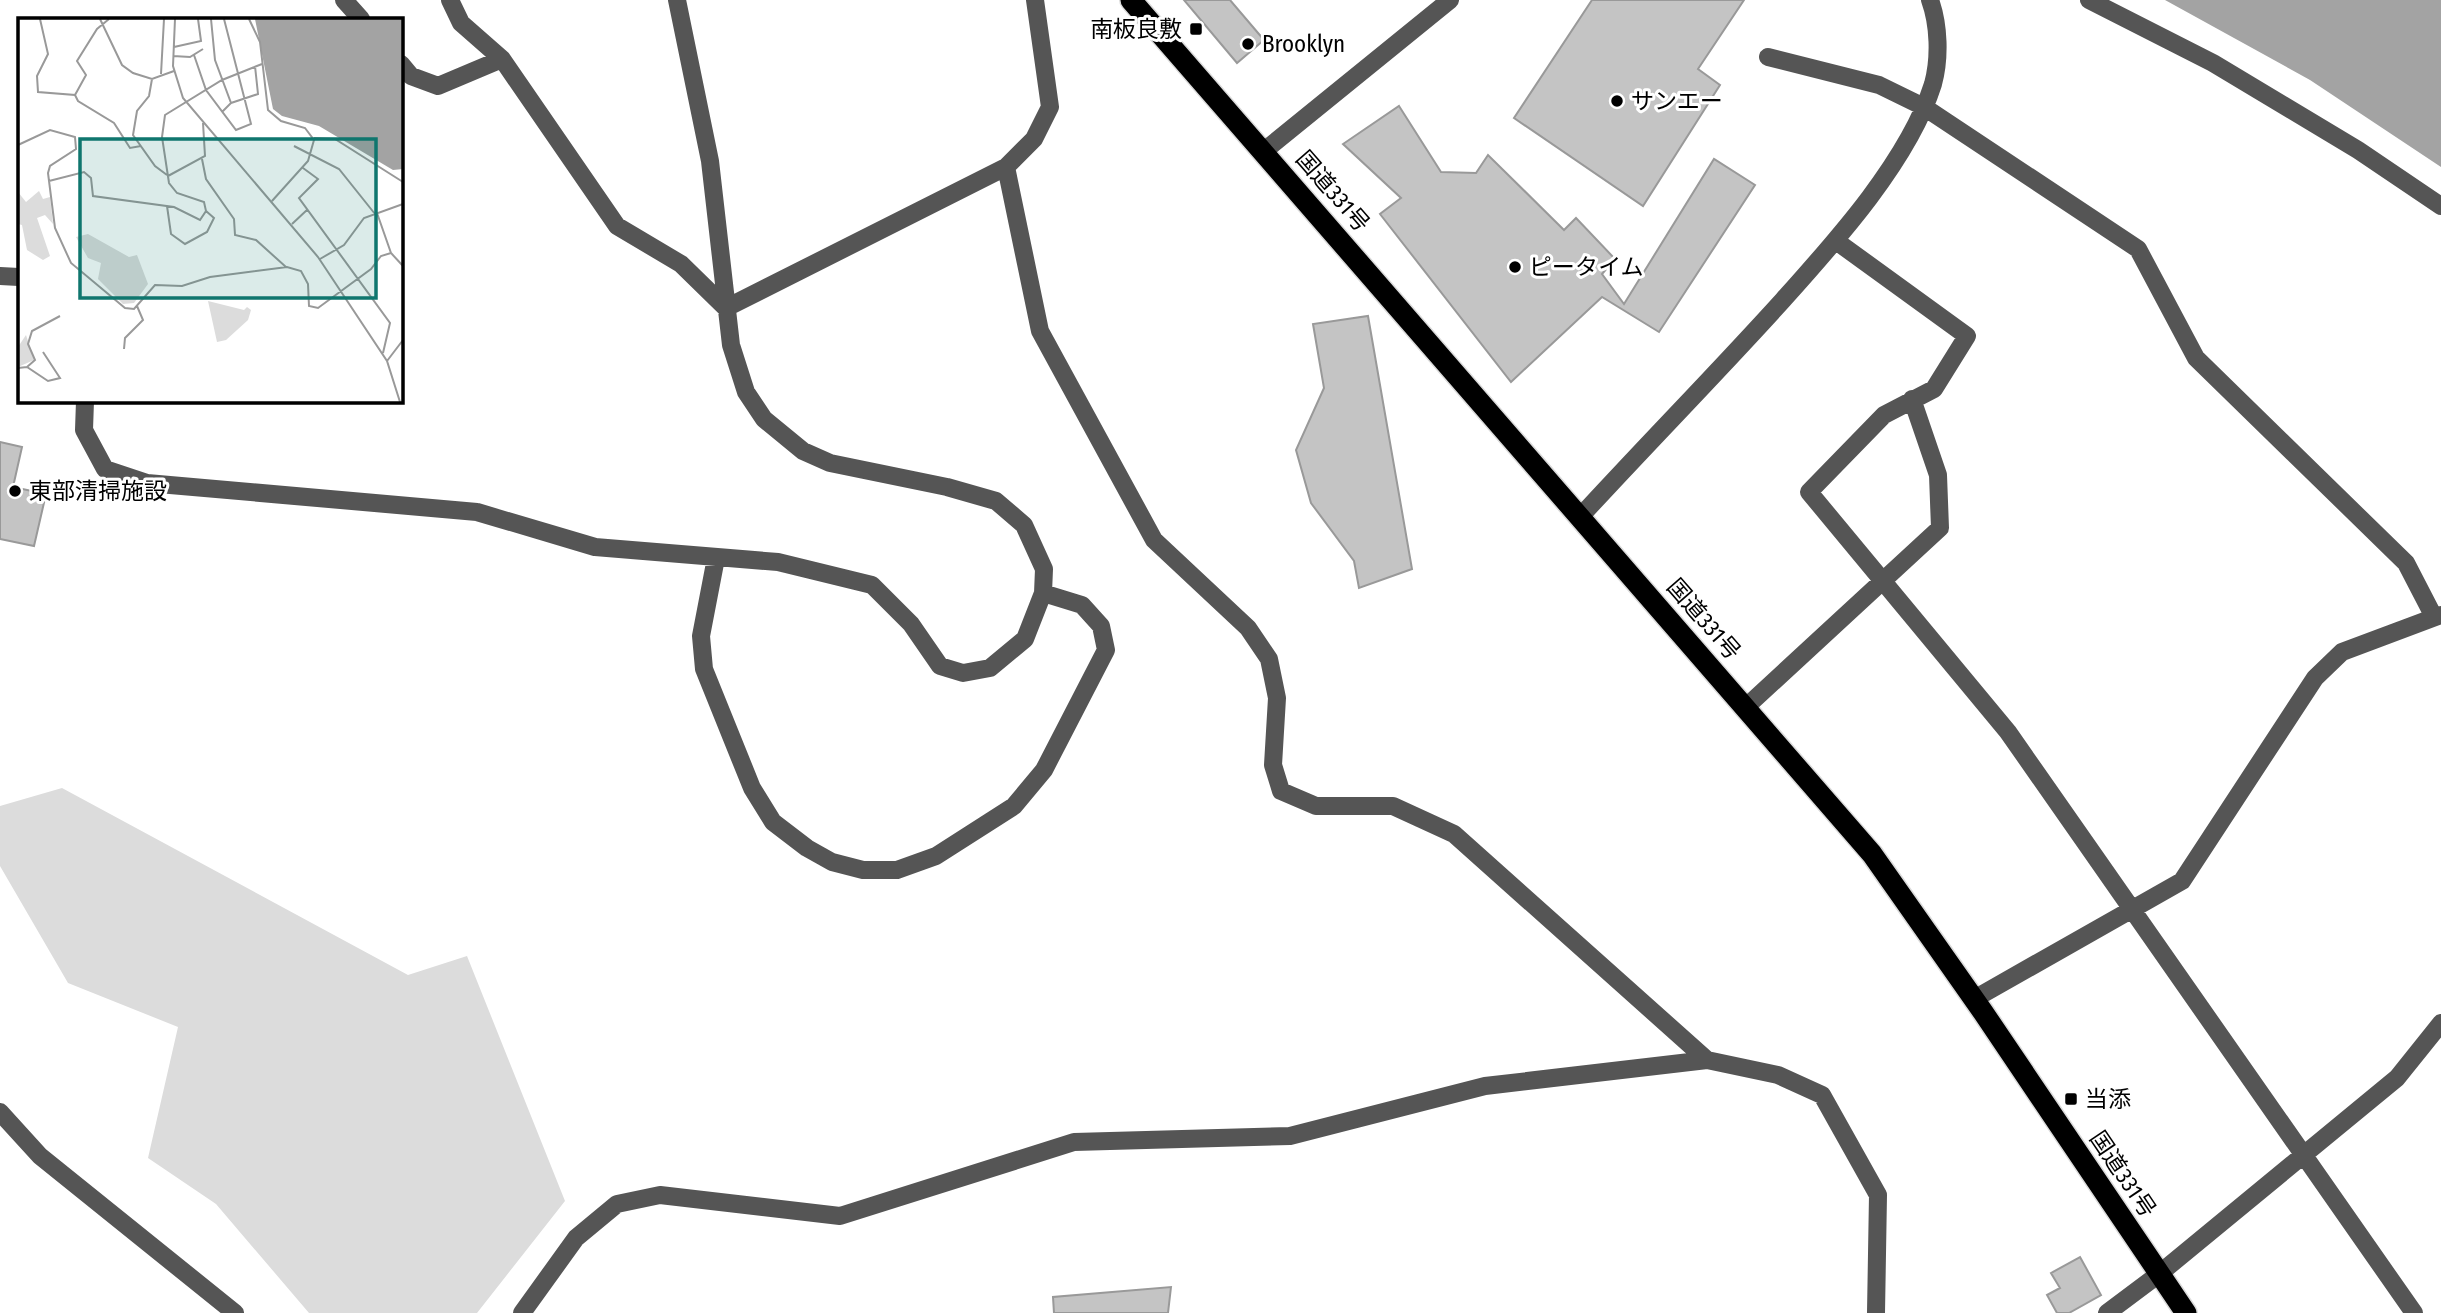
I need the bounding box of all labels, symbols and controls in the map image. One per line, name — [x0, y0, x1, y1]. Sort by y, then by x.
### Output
place label: 南板良敷 — [1090, 15, 1182, 43]
inset map — [18, 18, 402, 402]
marker: 南板良敷 — [1188, 21, 1204, 37]
place label: Brooklyn — [1262, 30, 1345, 58]
marker: Brooklyn — [1240, 36, 1256, 52]
place label: サンエー — [1631, 87, 1723, 115]
marker: サンエー — [1609, 93, 1625, 109]
street label: 国道331号 — [1290, 145, 1376, 237]
place label: ピータイム — [1529, 253, 1644, 281]
marker: ピータイム — [1507, 259, 1523, 275]
place label: 東部清掃施設 — [29, 477, 167, 505]
marker: 東部清掃施設 — [7, 483, 23, 499]
street label: 国道331号 — [1661, 573, 1747, 665]
place label: 当添 — [2085, 1085, 2131, 1113]
marker: 当添 — [2063, 1091, 2079, 1107]
street label: 国道331号 — [2084, 1125, 2162, 1223]

